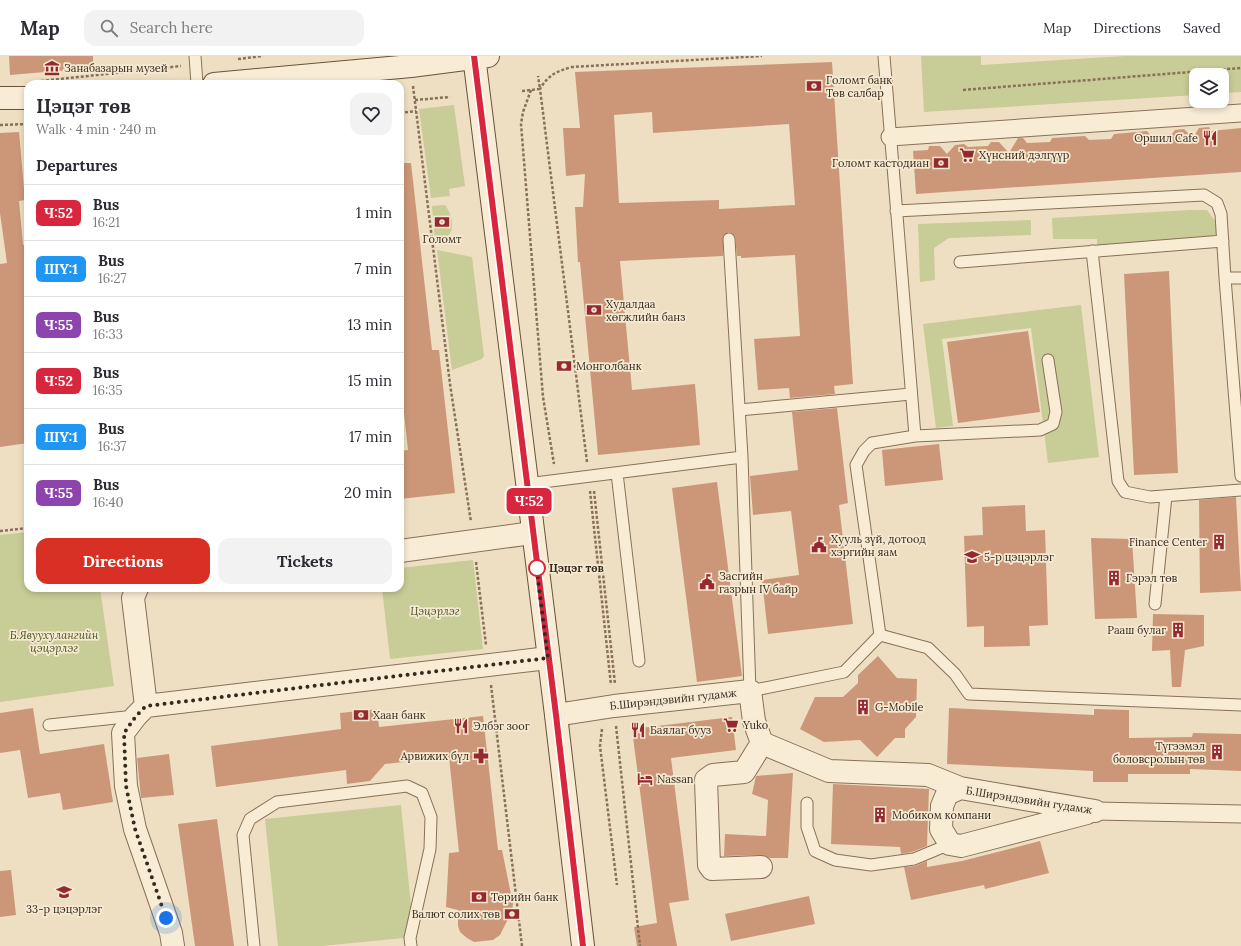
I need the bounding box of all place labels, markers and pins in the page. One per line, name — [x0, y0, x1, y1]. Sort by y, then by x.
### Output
museum icon: Занабазарын музей — [43, 59, 61, 77]
place label: Занабазарын музей — [64, 61, 168, 75]
place label: Голомт банк Төв салбар — [826, 73, 892, 100]
bank icon: Голомт банк Төв салбар — [805, 77, 823, 95]
restaurant icon: Оршил Cafe — [1201, 129, 1219, 147]
place label: Оршил Cafe — [1134, 131, 1198, 145]
supermarket icon: Хүнсний дэлгүүр — [958, 146, 976, 164]
place label: Хүнсний дэлгүүр — [979, 148, 1070, 162]
bank icon: Голомт кастодиан — [932, 154, 950, 172]
place label: Голомт кастодиан — [832, 156, 929, 170]
bank icon: Голомт — [433, 213, 451, 231]
place label: Голомт — [423, 232, 462, 246]
place label: Худалдаа хөгжлийн банз — [606, 297, 685, 324]
bank icon: Худалдаа хөгжлийн банз — [585, 301, 603, 319]
bank icon: Монголбанк — [555, 357, 573, 375]
place label: Монголбанк — [576, 359, 642, 373]
place label: Хууль зүй, дотоод хэргийн яам — [831, 532, 926, 559]
building icon: Finance Center — [1210, 533, 1228, 551]
place label: Finance Center — [1129, 535, 1207, 549]
public building icon: Хууль зүй, дотоод хэргийн яам — [810, 536, 828, 554]
school or university icon: 5-р цэцэрлэг — [963, 548, 981, 566]
place label: 5-р цэцэрлэг — [984, 550, 1054, 564]
marker: Цэцэг төв — [528, 559, 546, 577]
place label: Цэцэг төв — [549, 561, 605, 575]
place label: Засгийн газрын IV байр — [719, 569, 798, 596]
building icon: Гэрэл төв — [1105, 569, 1123, 587]
place label: Гэрэл төв — [1126, 571, 1178, 585]
public building icon: Засгийн газрын IV байр — [698, 573, 716, 591]
building icon: Рааш булаг — [1169, 621, 1187, 639]
place label: Рааш булаг — [1107, 623, 1166, 637]
building icon: G-Mobile — [854, 698, 872, 716]
place label: G-Mobile — [875, 700, 924, 714]
bank icon: Хаан банк — [352, 706, 370, 724]
place label: Хаан банк — [373, 708, 426, 722]
supermarket icon: Yuko — [722, 716, 740, 734]
restaurant icon: Элбэг зоог — [452, 717, 470, 735]
place label: Yuko — [742, 718, 768, 732]
place label: Элбэг зоог — [473, 719, 530, 733]
restaurant icon: Баялаг бууз — [629, 721, 647, 739]
place label: Баялаг бууз — [650, 723, 711, 737]
place label: Түгээмэл боловсролын төв — [1113, 739, 1205, 766]
building icon: Түгээмэл боловсролын төв — [1208, 743, 1226, 761]
pharmacy icon: Арвижих бүл — [472, 747, 490, 765]
place label: Арвижих бүл — [400, 749, 469, 763]
hotel icon: Nassan — [636, 770, 654, 788]
place label: Nassan — [657, 772, 694, 786]
building icon: Мобиком компани — [871, 806, 889, 824]
place label: Мобиком компани — [892, 808, 991, 822]
school or university icon: 33-р цэцэрлэг — [55, 883, 73, 901]
bank icon: Төрийн банк — [470, 888, 488, 906]
place label: Төрийн банк — [491, 890, 559, 904]
place label: 33-р цэцэрлэг — [26, 902, 102, 916]
bank icon: Валют солих төв — [503, 905, 521, 923]
place label: Валют солих төв — [412, 907, 500, 921]

